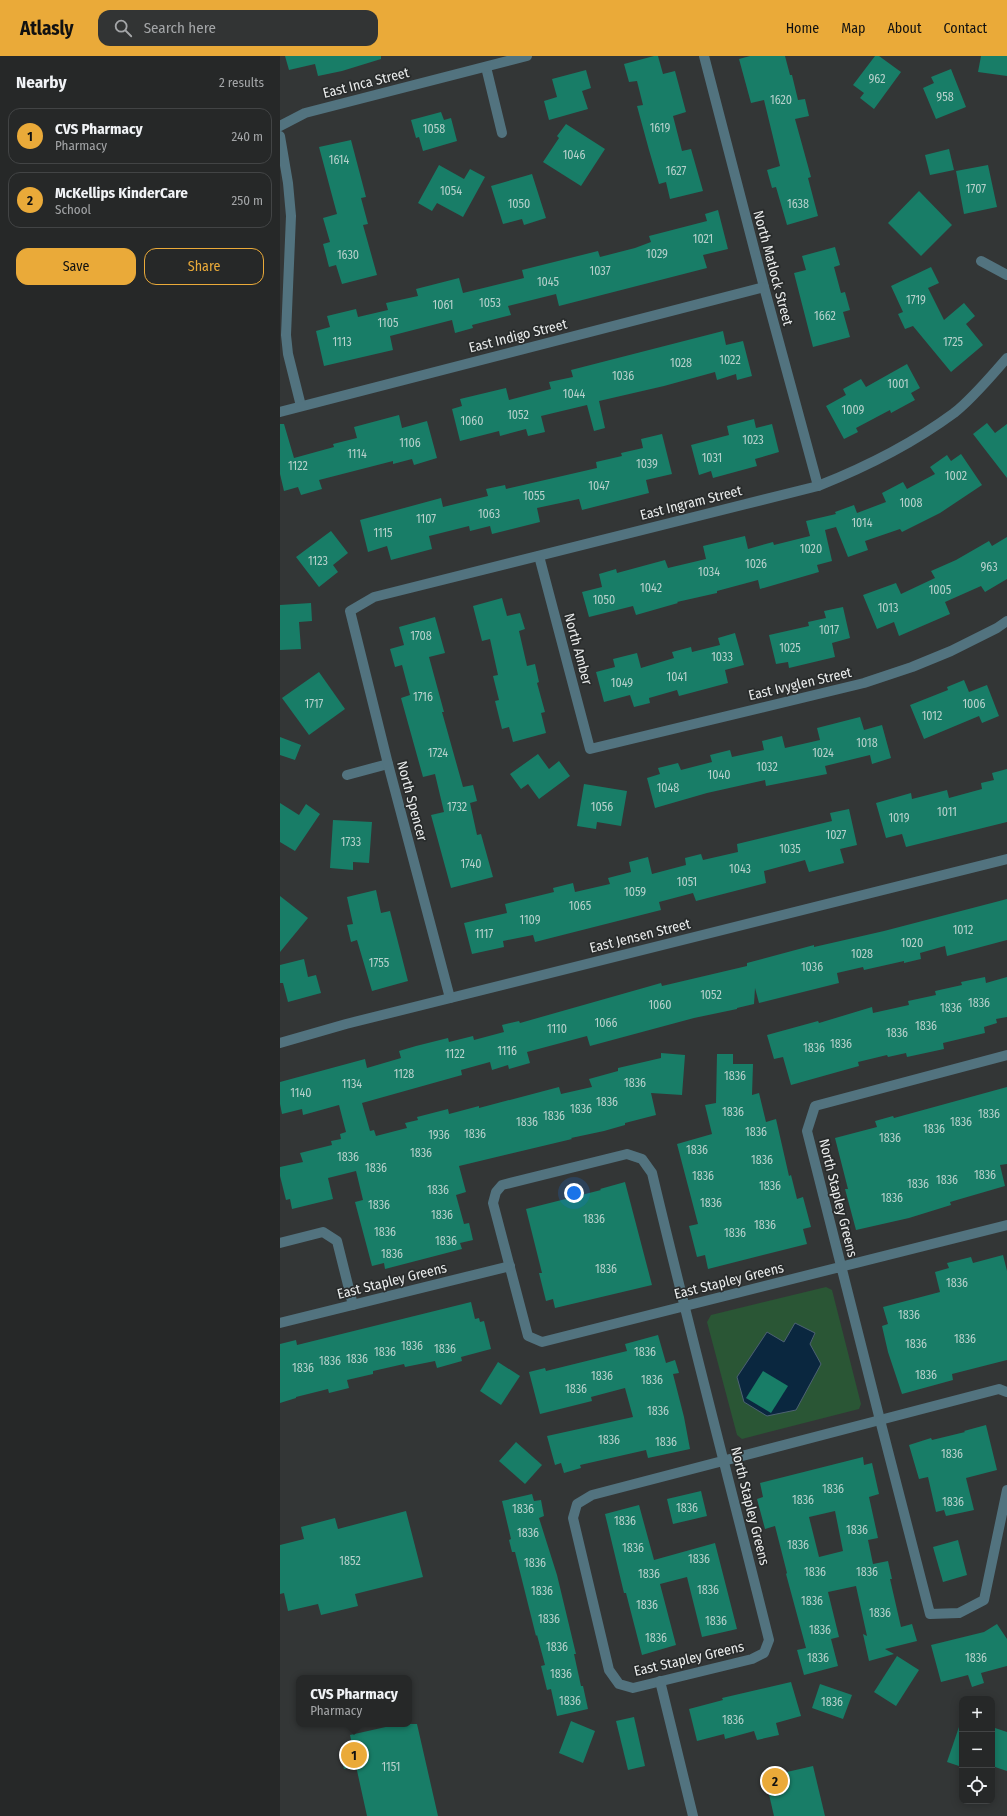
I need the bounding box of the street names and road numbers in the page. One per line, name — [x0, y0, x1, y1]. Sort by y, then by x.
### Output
street label: East Inca Street — [321, 64, 411, 102]
street label: North Matlock Street — [749, 209, 797, 328]
street label: East Indigo Street — [467, 315, 569, 356]
street label: East Ingram Street — [638, 482, 744, 524]
street label: North Amber — [560, 611, 596, 687]
street label: East Ivyglen Street — [747, 664, 854, 704]
street label: North Spencer — [393, 759, 431, 843]
street label: East Jensen Street — [588, 915, 692, 957]
street label: North Stapley Greens — [815, 1137, 861, 1259]
street label: East Stapley Greens — [335, 1259, 449, 1303]
street label: East Stapley Greens — [672, 1259, 786, 1303]
street label: North Stapley Greens — [727, 1445, 773, 1567]
street label: East Stapley Greens — [632, 1638, 746, 1680]

